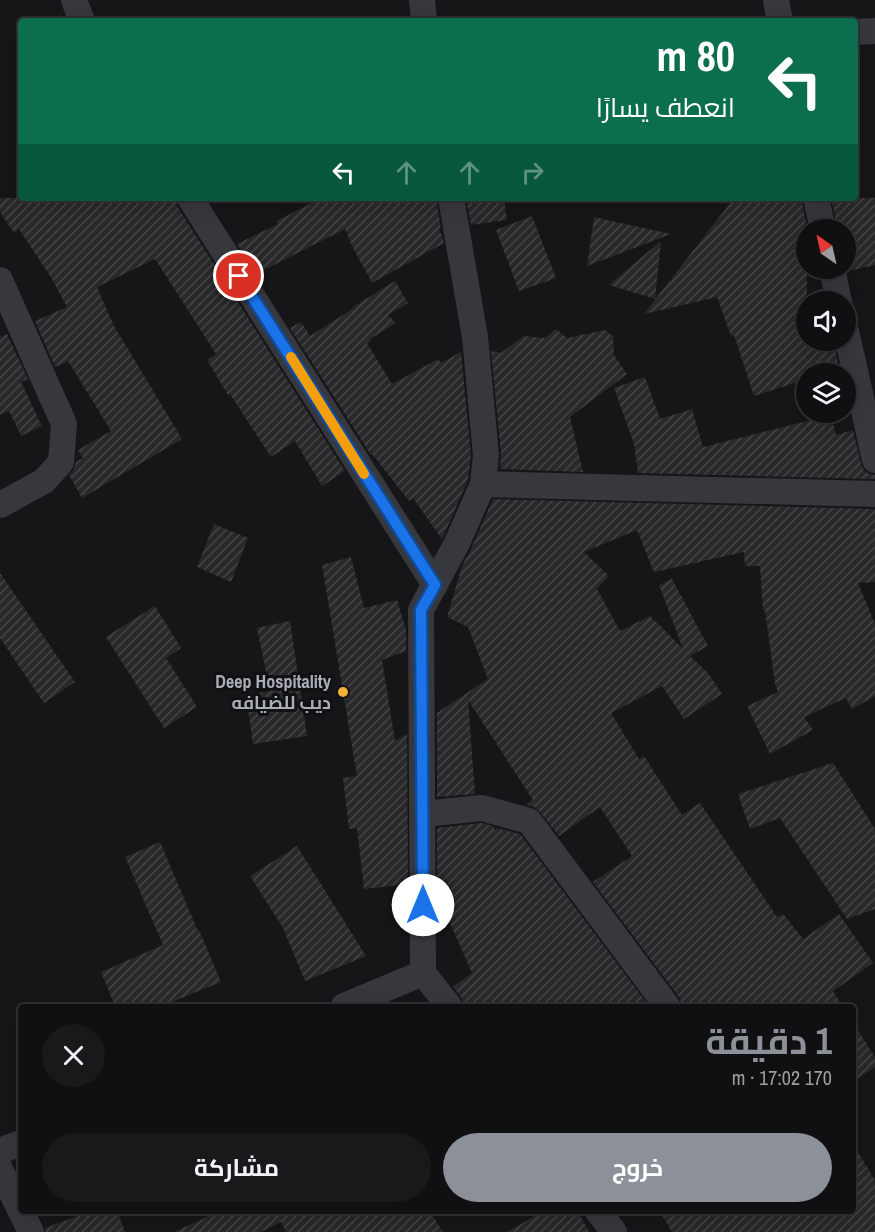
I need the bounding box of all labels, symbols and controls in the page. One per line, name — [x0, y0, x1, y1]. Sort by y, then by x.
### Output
text: 80 m — [656, 28, 735, 84]
icon: left — [756, 42, 834, 120]
text: انعطف يسارًا — [596, 89, 735, 125]
icon: left — [327, 156, 360, 189]
icon: ahead — [390, 156, 423, 189]
icon: ahead — [453, 156, 486, 189]
icon: right — [516, 156, 549, 189]
north arrow — [796, 219, 856, 279]
map controls — [796, 219, 856, 423]
pin — [213, 250, 264, 301]
icon: arrive — [222, 259, 255, 292]
button: sound — [796, 291, 856, 351]
button: layers — [796, 363, 856, 423]
place label: Deep Hospitality ديب للضيافه — [215, 669, 332, 715]
marker: Deep Hospitality ديب للضيافه — [336, 685, 350, 699]
position arrow — [391, 873, 455, 937]
text: 1 دقيقة — [706, 1017, 832, 1065]
button: close — [42, 1024, 105, 1087]
text: 170 m · 17:02 — [732, 1064, 832, 1091]
button: مشاركة — [42, 1133, 431, 1202]
button: خروج — [443, 1133, 832, 1202]

